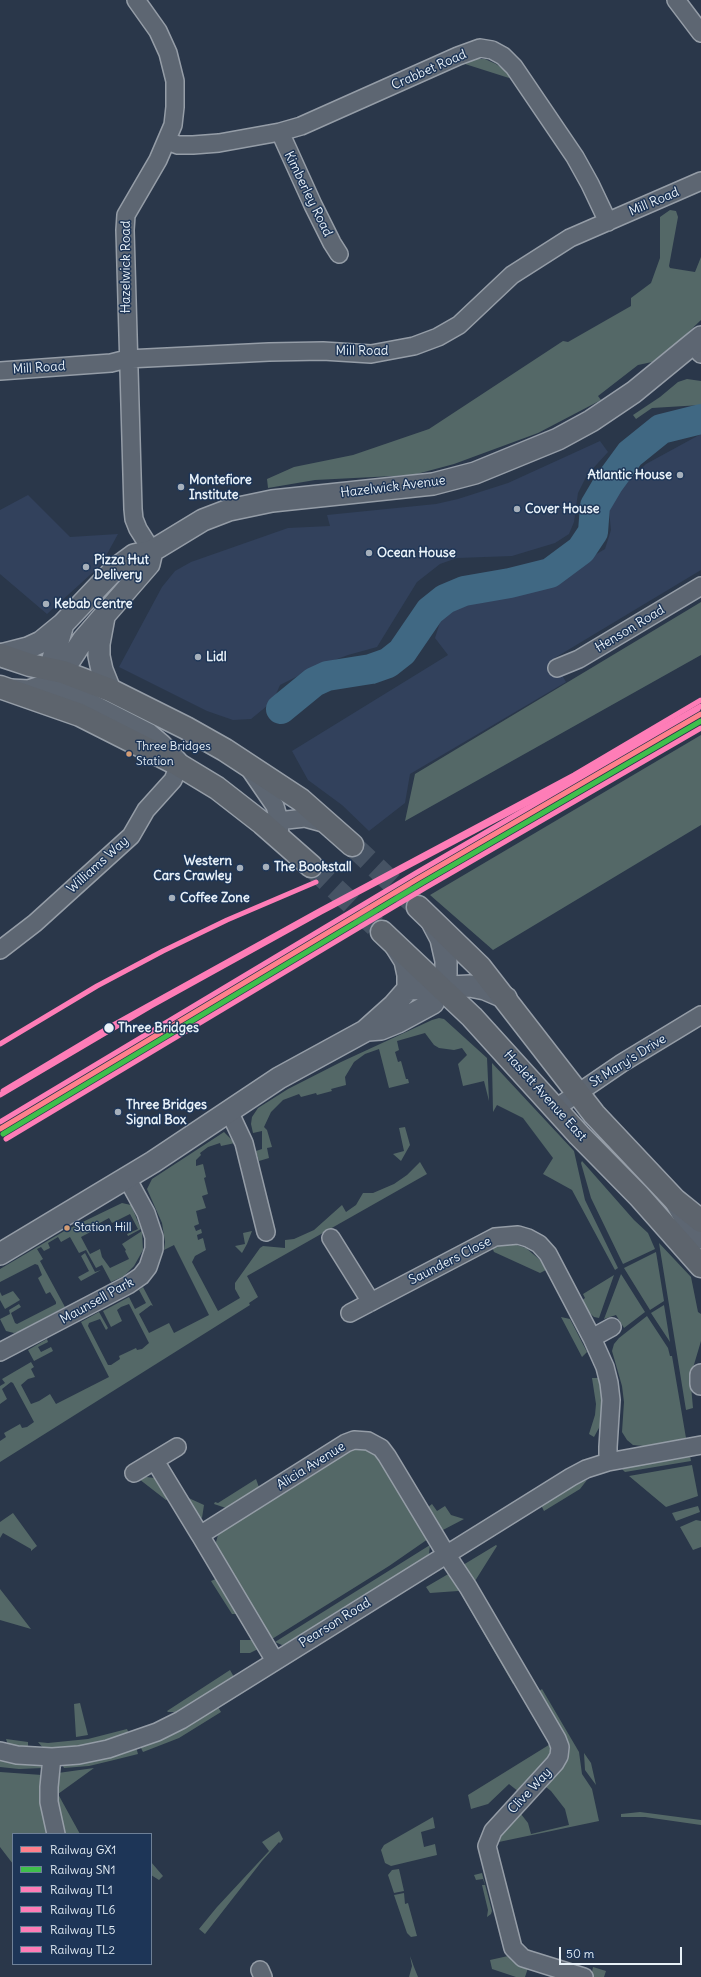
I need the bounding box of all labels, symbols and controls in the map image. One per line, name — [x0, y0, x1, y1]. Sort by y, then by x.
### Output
street label: Crabbet Road — [389, 47, 469, 93]
street label: Kimberley Road — [281, 149, 335, 239]
street label: Mill Road — [627, 185, 681, 219]
street label: Hazelwick Road — [118, 221, 134, 313]
street label: Mill Road — [336, 343, 388, 359]
street label: Mill Road — [12, 358, 66, 378]
place label: Atlantic House — [587, 467, 672, 483]
marker: Atlantic House — [675, 470, 685, 480]
place label: Montefiore Institute — [189, 472, 252, 503]
street label: Hazelwick Avenue — [340, 473, 446, 501]
marker: Montefiore Institute — [176, 482, 186, 492]
place label: Cover House — [525, 501, 600, 517]
marker: Cover House — [512, 504, 522, 514]
place label: Ocean House — [377, 545, 456, 561]
marker: Ocean House — [364, 548, 374, 558]
place label: Pizza Hut Delivery — [94, 552, 149, 583]
marker: Pizza Hut Delivery — [81, 562, 91, 572]
place label: Kebab Centre — [54, 596, 133, 612]
marker: Kebab Centre — [41, 599, 51, 609]
street label: Henson Road — [593, 602, 667, 656]
place label: Lidl — [206, 649, 227, 665]
marker: Lidl — [193, 652, 203, 662]
place label: Three Bridges Station — [136, 740, 211, 768]
marker: Three Bridges Station — [124, 749, 134, 759]
street label: Williams Way — [64, 833, 132, 897]
place label: Western Cars Crawley — [153, 853, 232, 884]
place label: The Bookstall — [274, 859, 352, 875]
marker: The Bookstall — [261, 862, 271, 872]
marker: Western Cars Crawley — [235, 863, 245, 873]
place label: Coffee Zone — [180, 890, 250, 906]
marker: Coffee Zone — [167, 893, 177, 903]
place label: Three Bridges — [118, 1020, 199, 1036]
marker: Three Bridges — [102, 1021, 116, 1035]
street label: St Mary's Drive — [587, 1031, 669, 1091]
street label: Haslett Avenue East — [500, 1048, 590, 1144]
place label: Three Bridges Signal Box — [126, 1097, 207, 1128]
marker: Three Bridges Signal Box — [113, 1107, 123, 1117]
place label: Station Hill — [74, 1221, 131, 1235]
marker: Station Hill — [62, 1223, 72, 1233]
street label: Saunders Close — [406, 1234, 494, 1288]
street label: Maunsell Park — [58, 1274, 136, 1328]
street label: Alicia Avenue — [274, 1439, 348, 1493]
street label: Pearson Road — [296, 1595, 374, 1651]
street label: Clive Way — [505, 1765, 555, 1817]
legend — [12, 1833, 152, 1965]
text: Railway GX1 — [50, 1842, 116, 1857]
text: Railway SN1 — [50, 1862, 115, 1877]
text: Railway TL1 — [50, 1882, 113, 1897]
text: Railway TL6 — [50, 1902, 115, 1917]
text: Railway TL5 — [50, 1922, 115, 1937]
scale bar — [561, 1939, 684, 1965]
text: Railway TL2 — [50, 1942, 115, 1957]
text: 50 m — [566, 1946, 594, 1961]

